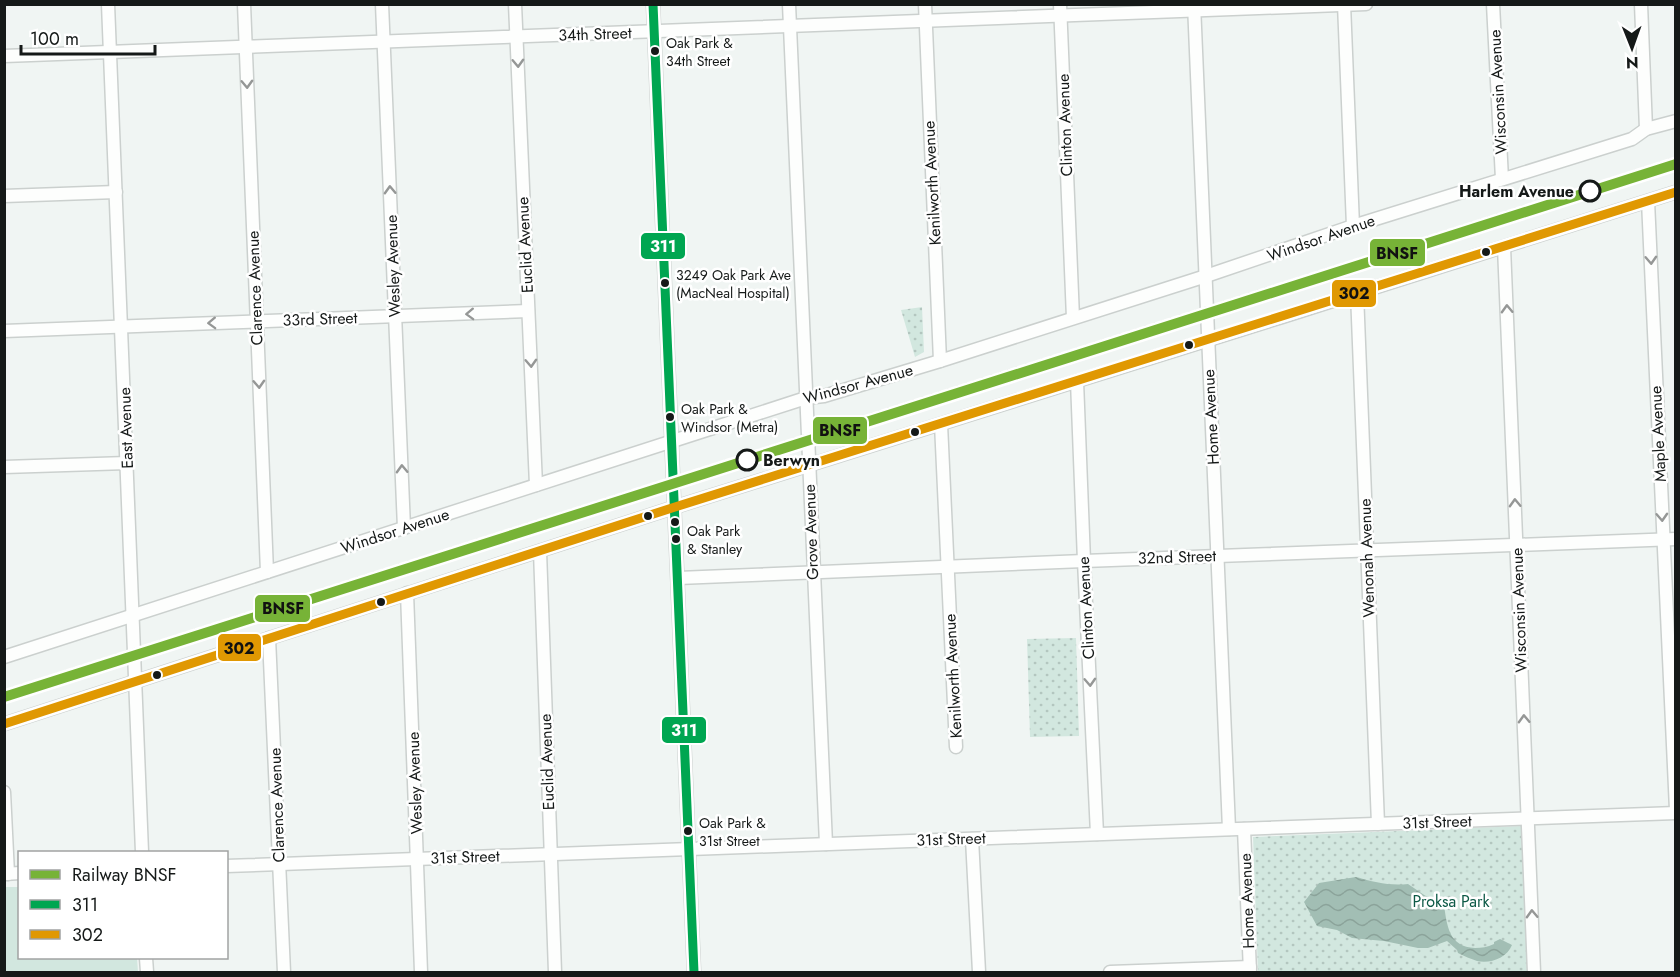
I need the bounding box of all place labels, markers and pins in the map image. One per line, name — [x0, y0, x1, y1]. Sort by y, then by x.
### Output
place label: Oak Park & 34th Street — [666, 33, 733, 71]
marker: Oak Park & 34th Street — [649, 45, 661, 57]
place label: Harlem Avenue — [1459, 180, 1574, 203]
marker: Harlem Avenue — [1579, 180, 1601, 202]
unlabelled marker — [1480, 246, 1492, 258]
place label: 3249 Oak Park Ave (MacNeal Hospital) — [676, 265, 791, 303]
marker: 3249 Oak Park Ave (MacNeal Hospital) — [659, 277, 671, 289]
unlabelled marker — [1183, 339, 1195, 351]
place label: Oak Park & Windsor (Metra) — [681, 399, 778, 437]
marker: Oak Park & Windsor (Metra) — [664, 411, 676, 423]
unlabelled marker — [909, 426, 921, 438]
marker: Berwyn — [736, 449, 758, 471]
place label: Berwyn — [763, 449, 820, 472]
unlabelled marker — [642, 510, 654, 522]
unlabelled marker — [669, 516, 681, 528]
place label: Oak Park & Stanley — [687, 521, 743, 559]
marker: Oak Park & Stanley — [670, 533, 682, 545]
unlabelled marker — [375, 596, 387, 608]
unlabelled marker — [151, 669, 163, 681]
place label: Oak Park & 31st Street — [699, 813, 766, 851]
marker: Oak Park & 31st Street — [682, 825, 694, 837]

